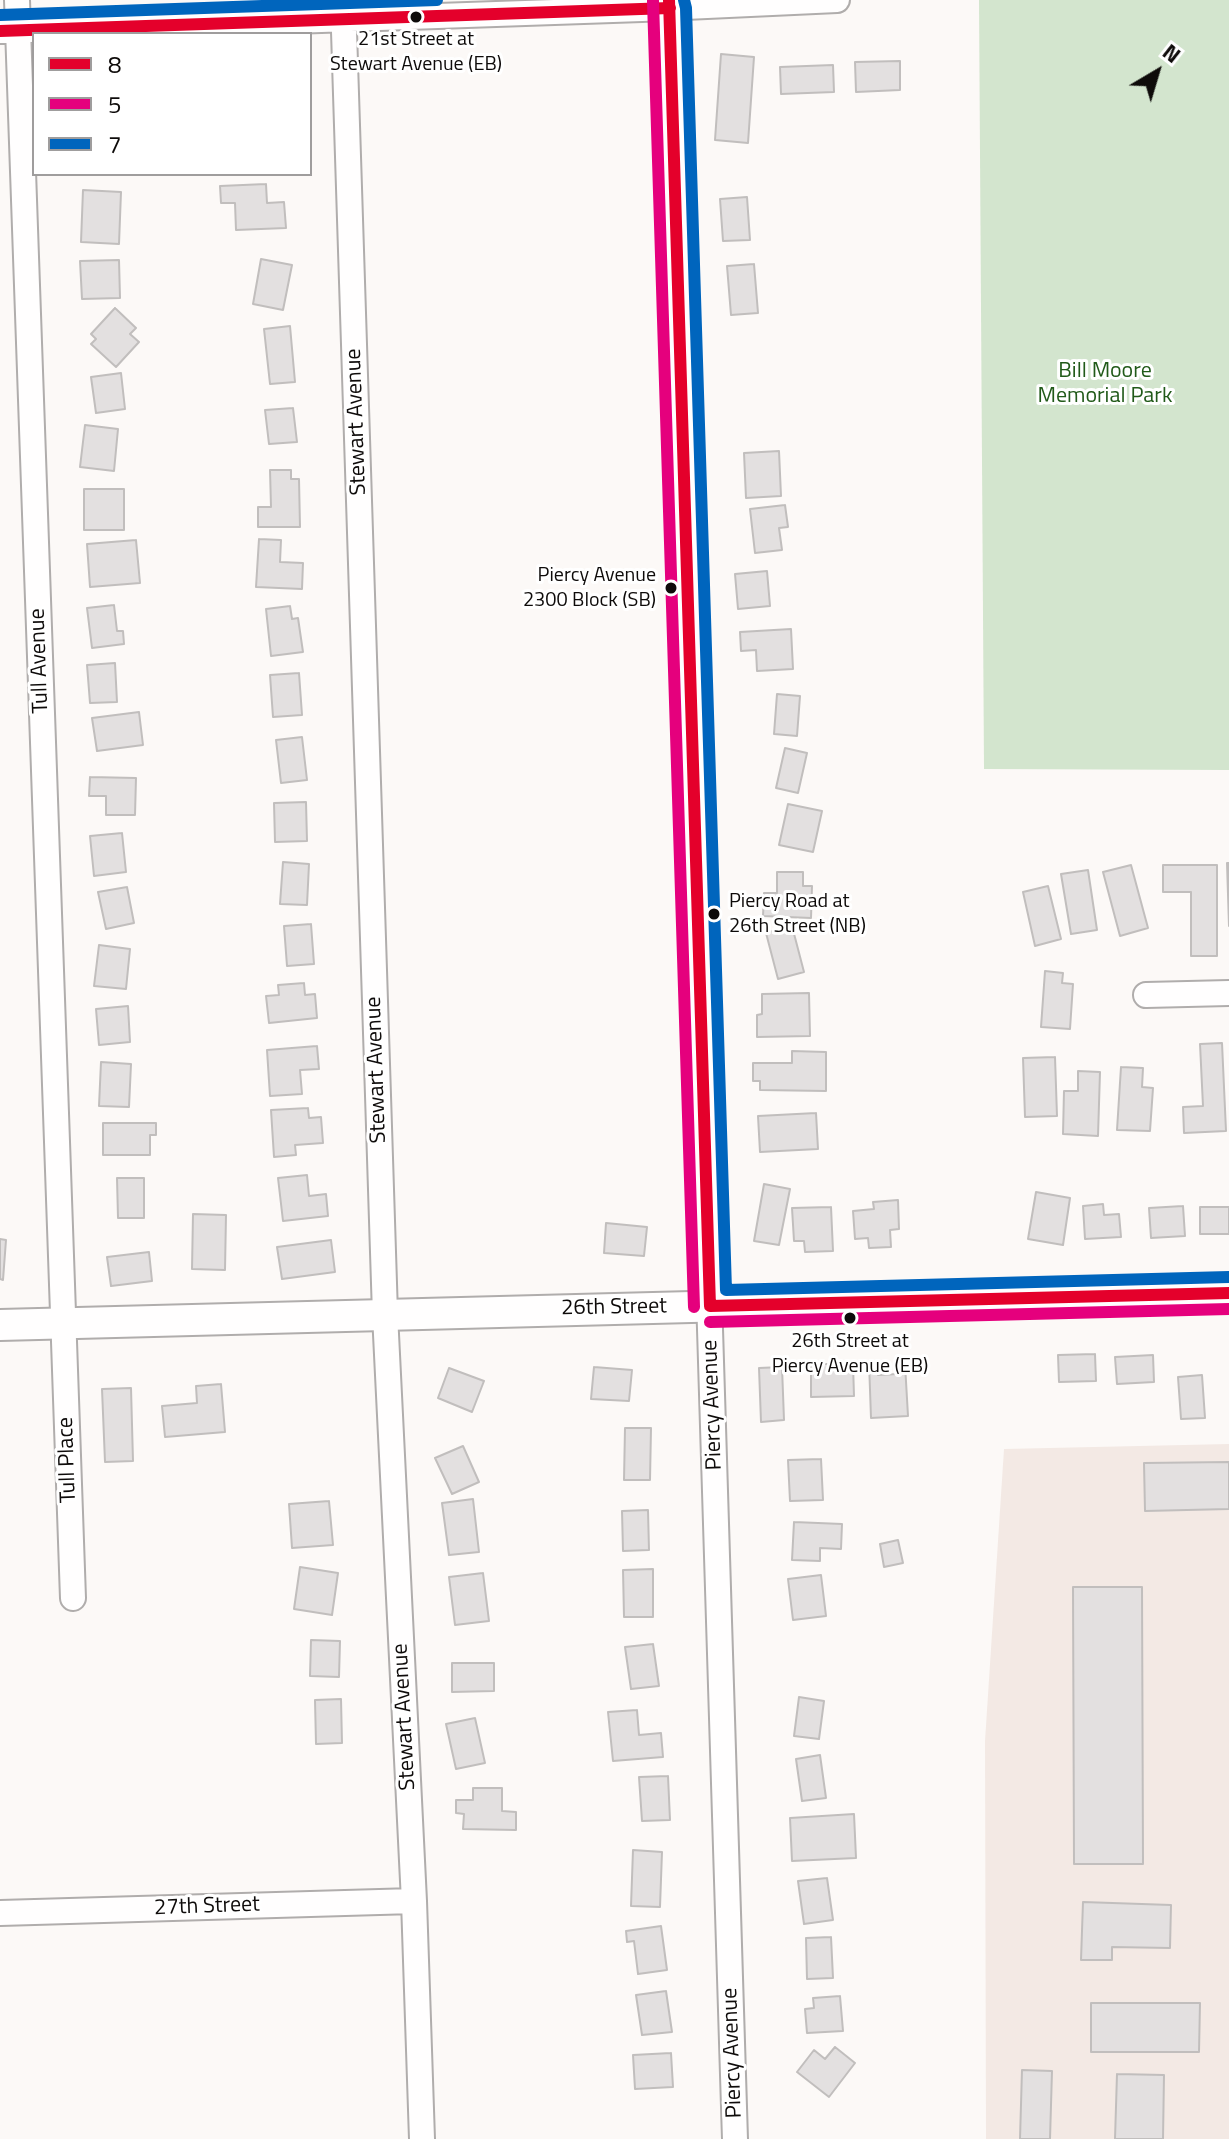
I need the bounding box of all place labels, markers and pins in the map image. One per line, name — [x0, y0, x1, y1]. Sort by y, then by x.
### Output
marker: 21st Street at Stewart Avenue (EB) — [408, 9, 424, 25]
place label: 21st Street at Stewart Avenue (EB) — [330, 28, 502, 75]
place label: Piercy Avenue 2300 Block (SB) — [523, 564, 656, 611]
marker: Piercy Avenue 2300 Block (SB) — [663, 580, 679, 596]
place label: Piercy Road at 26th Street (NB) — [729, 890, 866, 937]
marker: Piercy Road at 26th Street (NB) — [706, 906, 722, 922]
marker: 26th Street at Piercy Avenue (EB) — [842, 1310, 858, 1326]
place label: 26th Street at Piercy Avenue (EB) — [772, 1330, 928, 1377]

